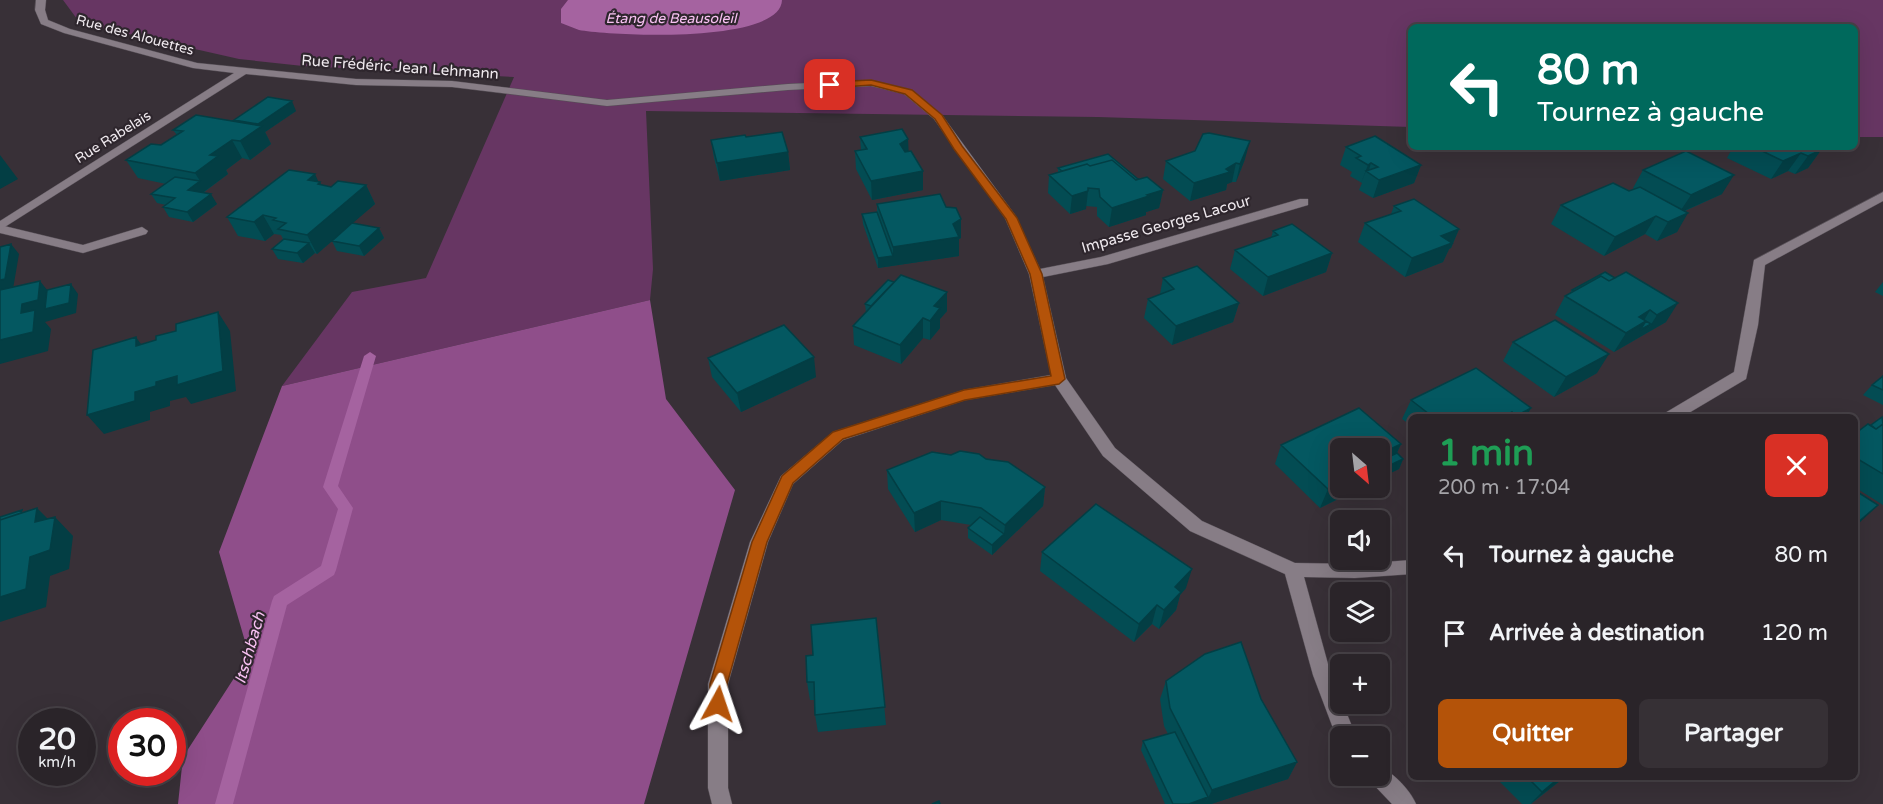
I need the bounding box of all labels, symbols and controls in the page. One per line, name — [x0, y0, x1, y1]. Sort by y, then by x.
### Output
water label: Étang de Beausoleil — [606, 10, 738, 27]
street label: Rue des Alouettes — [74, 11, 196, 59]
text: 80 m — [1537, 45, 1639, 96]
icon: left — [1438, 48, 1516, 126]
street label: Rue Frédéric Jean Lehmann — [301, 51, 499, 83]
pin — [804, 59, 855, 110]
icon: arrive — [813, 68, 846, 101]
text: Tournez à gauche — [1537, 96, 1764, 129]
street label: Rue Rabelais — [72, 107, 154, 167]
street label: Impasse Georges Lacour — [1079, 191, 1253, 257]
text: 1 min — [1438, 432, 1534, 475]
button: close — [1765, 434, 1828, 497]
north arrow — [1330, 438, 1390, 498]
map controls — [1330, 438, 1390, 786]
text: 200 m · 17:04 — [1438, 476, 1570, 500]
button: sound — [1330, 510, 1390, 570]
icon: left — [1438, 539, 1471, 572]
text: Tournez à gauche — [1489, 542, 1674, 568]
text: 80 m — [1774, 542, 1828, 568]
button: layers — [1330, 582, 1390, 642]
water label: Itschbach — [230, 609, 270, 686]
icon: arrive — [1438, 617, 1471, 650]
text: Arrivée à destination — [1489, 620, 1705, 646]
text: 120 m — [1761, 620, 1828, 646]
button: + — [1330, 654, 1390, 714]
position arrow — [686, 672, 750, 736]
button: Quitter — [1438, 699, 1627, 768]
button: Partager — [1639, 699, 1828, 768]
speed limit sign: 30 — [108, 708, 186, 786]
text: 20 — [38, 721, 76, 758]
button: − — [1330, 726, 1390, 786]
text: km/h — [38, 753, 76, 771]

